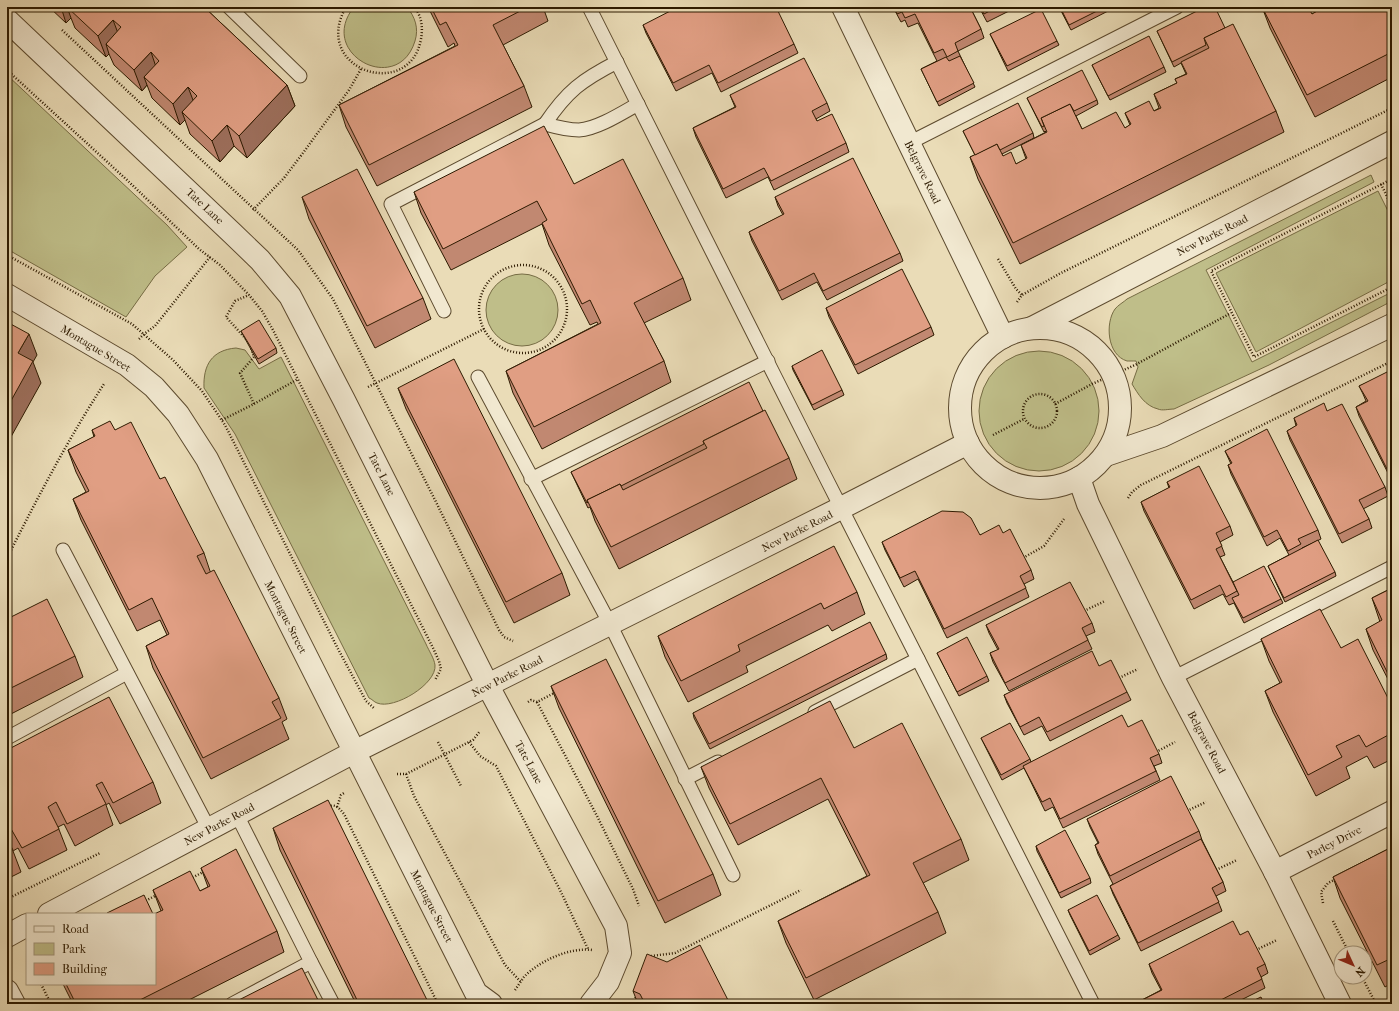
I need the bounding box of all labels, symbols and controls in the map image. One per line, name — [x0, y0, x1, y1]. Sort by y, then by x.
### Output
street label: Belgrave Road — [902, 139, 944, 207]
street label: Tate Lane — [183, 186, 227, 227]
street label: New Parke Road — [1175, 211, 1251, 259]
street label: Montague Street — [58, 322, 133, 375]
street label: Tate Lane — [365, 450, 398, 499]
street label: New Parke Road — [760, 507, 836, 555]
street label: Montague Street — [262, 579, 309, 656]
street label: New Parke Road — [470, 652, 546, 700]
street label: Belgrave Road — [1185, 709, 1229, 776]
street label: Tate Lane — [512, 739, 546, 786]
street label: New Parke Road — [182, 800, 258, 848]
street label: Parley Drive — [1305, 823, 1364, 862]
street label: Montague Street — [408, 868, 455, 945]
legend — [26, 913, 156, 985]
text: Road — [62, 922, 89, 936]
text: Park — [62, 942, 87, 956]
north arrow — [1333, 945, 1373, 985]
text: Building — [62, 962, 107, 976]
text: N — [1352, 964, 1367, 980]

